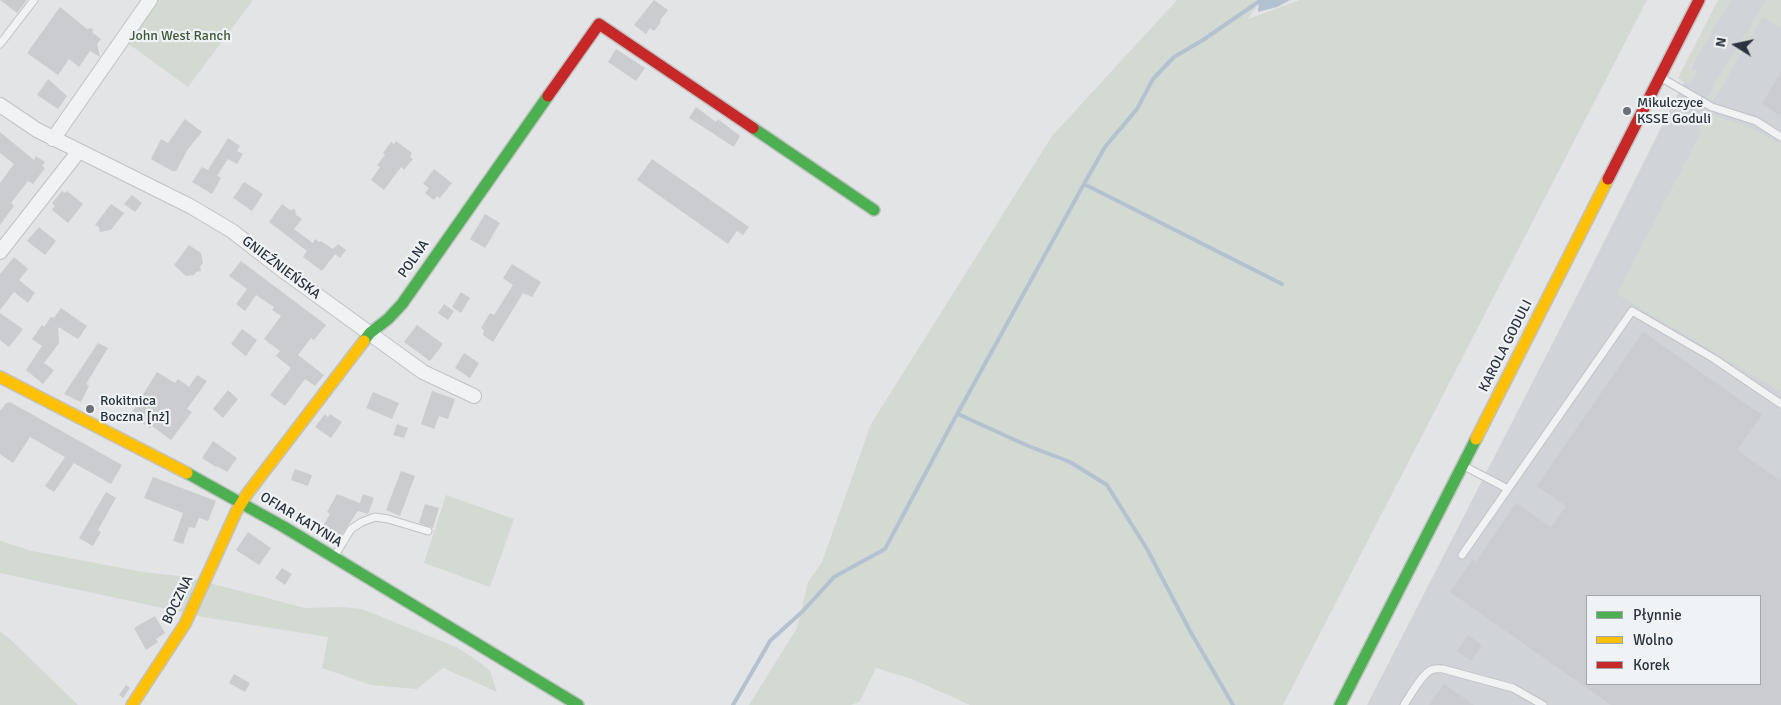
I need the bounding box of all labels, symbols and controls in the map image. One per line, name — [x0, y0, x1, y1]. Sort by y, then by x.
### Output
north arrow — [1711, 20, 1761, 70]
park label: John West Ranch — [129, 28, 231, 44]
text: N — [1712, 36, 1730, 49]
place label: Mikulczyce KSSE Goduli — [1637, 95, 1711, 128]
marker: Mikulczyce KSSE Goduli — [1621, 105, 1633, 117]
street label: GNIEŹNIEŃSKA — [238, 233, 324, 303]
street label: POLNA — [395, 237, 433, 281]
street label: KAROLA GODULI — [1476, 297, 1536, 395]
place label: Rokitnica Boczna [nż] — [100, 393, 170, 426]
marker: Rokitnica Boczna [nż] — [84, 403, 96, 415]
street label: OFIAR KATYNIA — [257, 489, 345, 551]
street label: BOCZNA — [159, 573, 197, 627]
legend — [1586, 595, 1761, 685]
text: Płynnie — [1633, 606, 1682, 624]
text: Wolno — [1633, 631, 1673, 649]
text: Korek — [1633, 656, 1670, 674]

